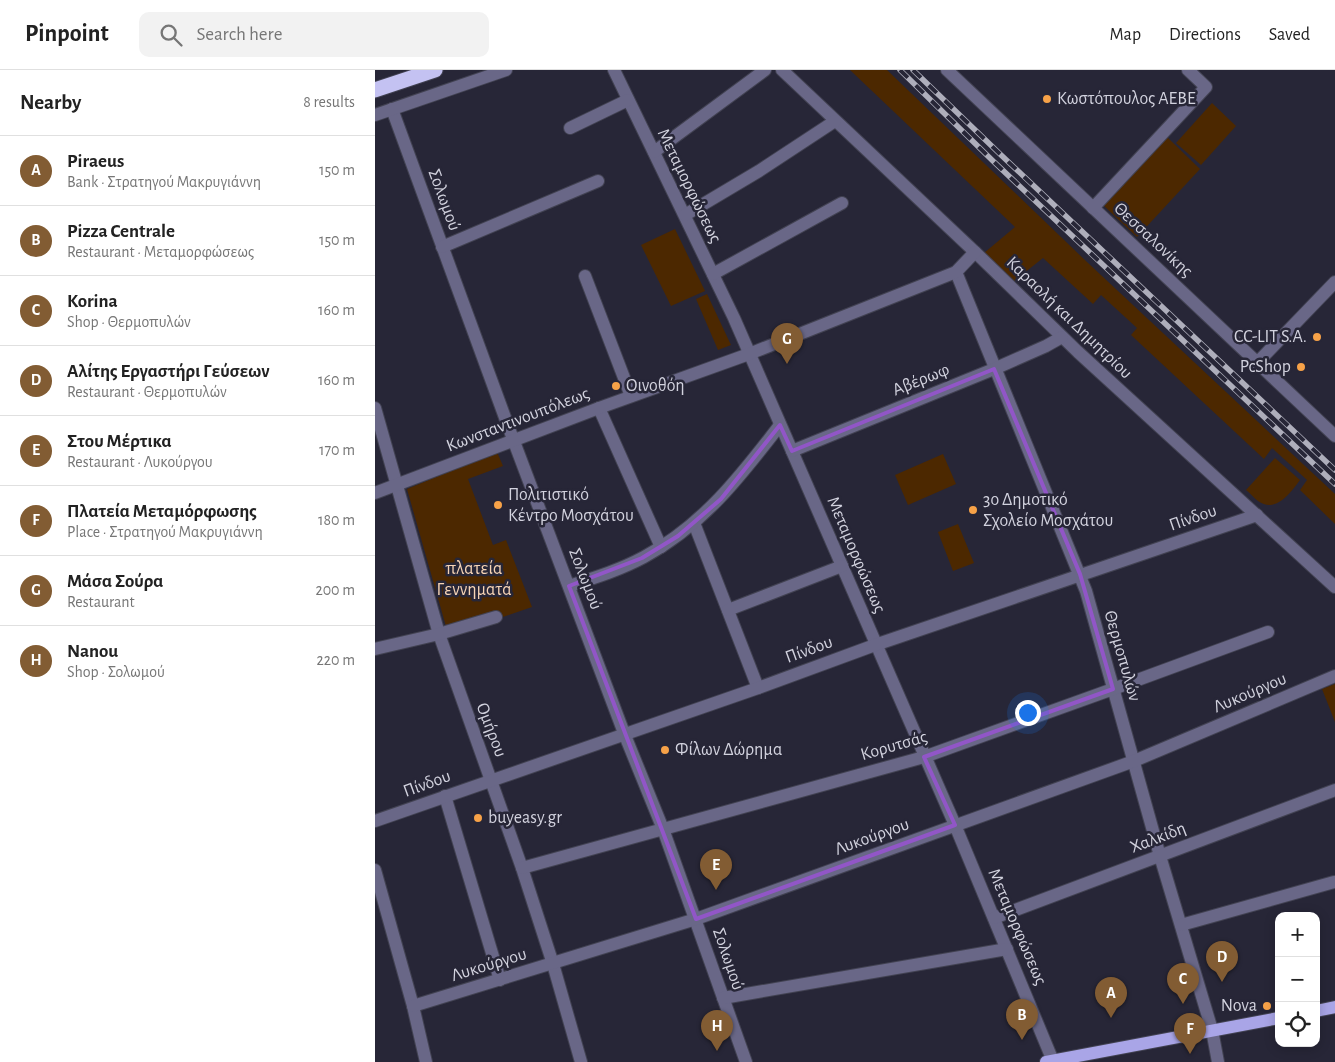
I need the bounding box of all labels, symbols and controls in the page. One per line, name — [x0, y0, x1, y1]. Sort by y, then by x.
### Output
search box — [139, 12, 489, 57]
icon: search — [157, 21, 185, 49]
text: Pinpoint — [25, 22, 109, 46]
text: Search here — [197, 25, 283, 44]
text: Map — [1110, 26, 1141, 44]
text: Directions — [1169, 26, 1241, 44]
text: Saved — [1269, 26, 1310, 44]
place label: Κωστόπουλος ΑΕΒΕ — [1057, 90, 1196, 108]
text: Nearby — [20, 92, 81, 113]
marker: Κωστόπουλος ΑΕΒΕ — [1041, 93, 1053, 105]
text: 8 results — [303, 94, 355, 110]
street label: Μεταμορφώσεως — [654, 126, 724, 246]
text: Piraeus — [67, 152, 124, 171]
text: A — [31, 162, 41, 178]
text: 150 m — [319, 162, 355, 178]
street label: Σολωμού — [425, 167, 463, 233]
text: Bank · Στρατηγού Μακρυγιάννη — [67, 174, 261, 190]
street label: Θεσσαλονίκης — [1110, 198, 1197, 281]
text: Pizza Centrale — [67, 222, 175, 241]
text: B — [31, 232, 41, 248]
text: 150 m — [319, 232, 355, 248]
text: Restaurant · Μεταμορφώσεως — [67, 244, 254, 260]
street label: Καραολή και Δημητρίου — [1003, 253, 1136, 382]
text: Korina — [67, 292, 118, 311]
text: C — [32, 302, 40, 318]
text: 160 m — [318, 302, 355, 318]
text: Shop · Θερμοπυλών — [67, 314, 191, 330]
pin: G — [771, 323, 803, 364]
place label: CC-LIT S.A. — [1234, 328, 1307, 346]
marker: CC-LIT S.A. — [1311, 331, 1323, 343]
place label: PcShop — [1240, 358, 1291, 376]
street label: Αβέρωφ — [890, 360, 952, 400]
marker: PcShop — [1295, 361, 1307, 373]
text: Αλίτης Εργαστήρι Γεύσεων — [67, 362, 270, 381]
text: D — [31, 372, 41, 388]
text: 160 m — [318, 372, 355, 388]
place label: Οινοθόη — [626, 377, 685, 395]
marker: Οινοθόη — [610, 380, 622, 392]
text: Restaurant · Θερμοπυλών — [67, 384, 227, 400]
street label: Κωνσταντινουπόλεως — [444, 384, 592, 456]
text: Στου Μέρτικα — [67, 432, 172, 451]
text: E — [32, 442, 40, 458]
text: 170 m — [319, 442, 355, 458]
text: Restaurant · Λυκούργου — [67, 454, 213, 470]
place label: Πολιτιστικό Κέντρο Μοσχάτου — [508, 486, 634, 525]
place label: 3ο Δημοτικό Σχολείο Μοσχάτου — [983, 491, 1113, 530]
street label: Μεταμορφώσεως — [823, 494, 889, 616]
marker: Πολιτιστικό Κέντρο Μοσχάτου — [492, 499, 504, 511]
street label: Πίνδου — [1167, 501, 1219, 534]
text: Πλατεία Μεταμόρφωσης — [67, 502, 257, 521]
marker: 3ο Δημοτικό Σχολείο Μοσχάτου — [967, 504, 979, 516]
text: F — [32, 512, 40, 528]
text: 180 m — [318, 512, 355, 528]
text: Place · Στρατηγού Μακρυγιάννη — [67, 524, 263, 540]
street label: Σολωμού — [565, 546, 605, 612]
park label: πλατεία Γεννηματά — [436, 559, 512, 599]
text: Μάσα Σούρα — [67, 572, 163, 591]
text: G — [31, 582, 41, 598]
text: 200 m — [315, 582, 355, 598]
text: Restaurant — [67, 594, 135, 610]
street label: Θερμοπυλών — [1100, 609, 1144, 704]
street label: Πίνδου — [783, 632, 835, 667]
text: Nanou — [67, 642, 118, 661]
text: H — [30, 652, 42, 668]
text: 220 m — [317, 652, 355, 668]
text: Shop · Σολωμού — [67, 664, 165, 680]
street label: Λυκούργου — [1211, 670, 1289, 716]
street label: Ομήρου — [472, 700, 510, 760]
your location — [1015, 700, 1041, 726]
street label: Κορυτσάς — [859, 728, 929, 764]
place label: Φίλων Δώρημα — [675, 740, 782, 759]
marker: Φίλων Δώρημα — [659, 744, 671, 756]
street label: Πίνδου — [401, 766, 453, 801]
place label: buyeasy.gr — [488, 809, 562, 827]
marker: buyeasy.gr — [472, 812, 484, 824]
street label: Λυκούργου — [832, 815, 912, 859]
street label: Χαλκίδη — [1127, 818, 1188, 857]
pin: E — [700, 849, 732, 890]
street label: Μεταμορφώσεως — [984, 866, 1050, 988]
map controls — [1275, 912, 1320, 1047]
button: + — [1275, 912, 1320, 957]
street label: Σολωμού — [709, 926, 747, 992]
pin: D — [1206, 941, 1238, 982]
street label: Λυκούργου — [449, 945, 529, 985]
button: − — [1275, 957, 1320, 1002]
pin: C — [1167, 963, 1199, 1004]
pin: A — [1095, 977, 1127, 1018]
place label: Nova — [1221, 997, 1257, 1015]
pin: B — [1006, 999, 1038, 1040]
marker: Nova — [1261, 1000, 1273, 1012]
button: locate — [1275, 1002, 1320, 1047]
pin: H — [701, 1010, 733, 1051]
pin: F — [1174, 1013, 1206, 1054]

